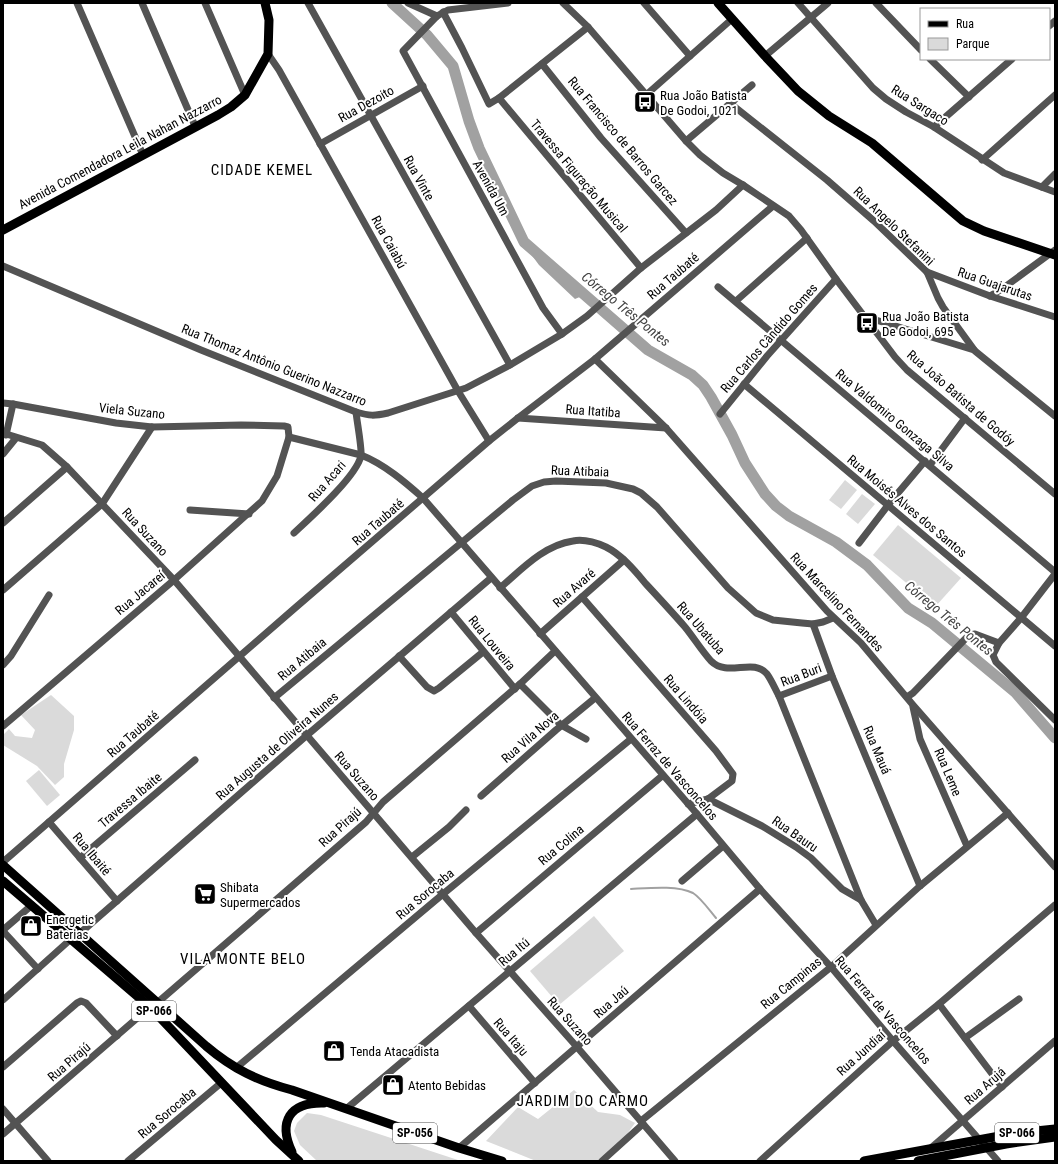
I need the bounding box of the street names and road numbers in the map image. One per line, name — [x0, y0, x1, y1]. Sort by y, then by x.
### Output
street label: Rua Francisco de Barros Garcez — [565, 74, 681, 208]
street label: Rua Sargaco — [889, 82, 951, 128]
street label: Rua Dezoito — [336, 83, 396, 125]
street label: Avenida Comendadora Leila Nahan Nazzarro — [16, 92, 224, 212]
street label: Travessa Figuração Musical — [527, 117, 631, 235]
street label: Rua Vinte — [401, 153, 437, 203]
street label: Avenida Um — [470, 158, 512, 218]
street label: Rua Angelo Stefanini — [850, 184, 938, 268]
street label: Rua Caiabú — [368, 213, 410, 271]
street label: Rua Taubaté — [644, 250, 702, 302]
street label: Rua Guajarutas — [956, 264, 1034, 304]
street label: Rua Carlos Cândido Gomes — [718, 280, 821, 396]
street label: Rua Thomaz Antônio Guerino Nazzarro — [179, 321, 369, 409]
street label: Rua João Batista de Godóy — [904, 347, 1018, 449]
street label: Rua Valdomiro Gonzaga Silva — [833, 366, 957, 474]
street label: Viela Suzano — [98, 400, 166, 422]
street label: Rua Itatiba — [565, 402, 621, 420]
street label: Rua Moisés Alves dos Santos — [844, 452, 970, 560]
street label: Rua Acari — [305, 458, 349, 504]
street label: Rua Atibaia — [551, 462, 609, 480]
street label: Rua Taubaté — [349, 496, 407, 548]
street label: Rua Suzano — [119, 505, 171, 559]
street label: Rua Marcelino Fernandes — [787, 549, 887, 655]
street label: Rua Avaré — [550, 566, 598, 610]
street label: Rua Jacareí — [112, 567, 169, 618]
street label: Rua Ubatuba — [674, 599, 728, 657]
street label: Rua Louveira — [465, 613, 519, 673]
street label: Rua Atibaia — [275, 634, 329, 684]
street label: Rua Buri — [778, 660, 824, 690]
street label: Rua Lindóia — [661, 671, 711, 727]
street label: Rua Augusta de Oliveira Nunes — [213, 689, 341, 803]
street label: Rua Taubaté — [104, 708, 162, 760]
street label: Rua Vila Nova — [498, 708, 562, 766]
street label: Rua Ferraz de Vasconcelos — [619, 709, 721, 823]
street label: Rua Mauá — [860, 724, 894, 776]
street label: Rua Leme — [931, 746, 965, 798]
street label: Rua Suzano — [332, 748, 382, 804]
street label: Travessa Ibaite — [95, 769, 165, 831]
street label: Rua Pirajú — [316, 804, 364, 850]
street label: Rua Bauru — [769, 813, 821, 855]
street label: Rua Colina — [535, 822, 587, 868]
street label: Rua Ibaité — [70, 830, 114, 878]
street label: Rua Sorocaba — [393, 865, 457, 923]
street label: Rua Itú — [495, 935, 533, 969]
street label: Rua Ferraz de Vasconcelos — [832, 953, 934, 1067]
street label: Rua Campinas — [758, 954, 824, 1012]
street label: Rua Jaú — [591, 983, 631, 1021]
street label: Rua Suzano — [544, 994, 596, 1048]
road number: SP-066 — [132, 1001, 176, 1021]
street label: Rua Itaju — [491, 1015, 531, 1059]
street label: Rua Jundiaí — [834, 1027, 889, 1079]
street label: Rua Pirajú — [45, 1039, 93, 1085]
street label: Rua Arujá — [961, 1064, 1009, 1108]
street label: Rua Sorocaba — [135, 1084, 199, 1142]
road number: SP-056 — [393, 1123, 437, 1143]
road number: SP-066 — [995, 1123, 1039, 1143]

